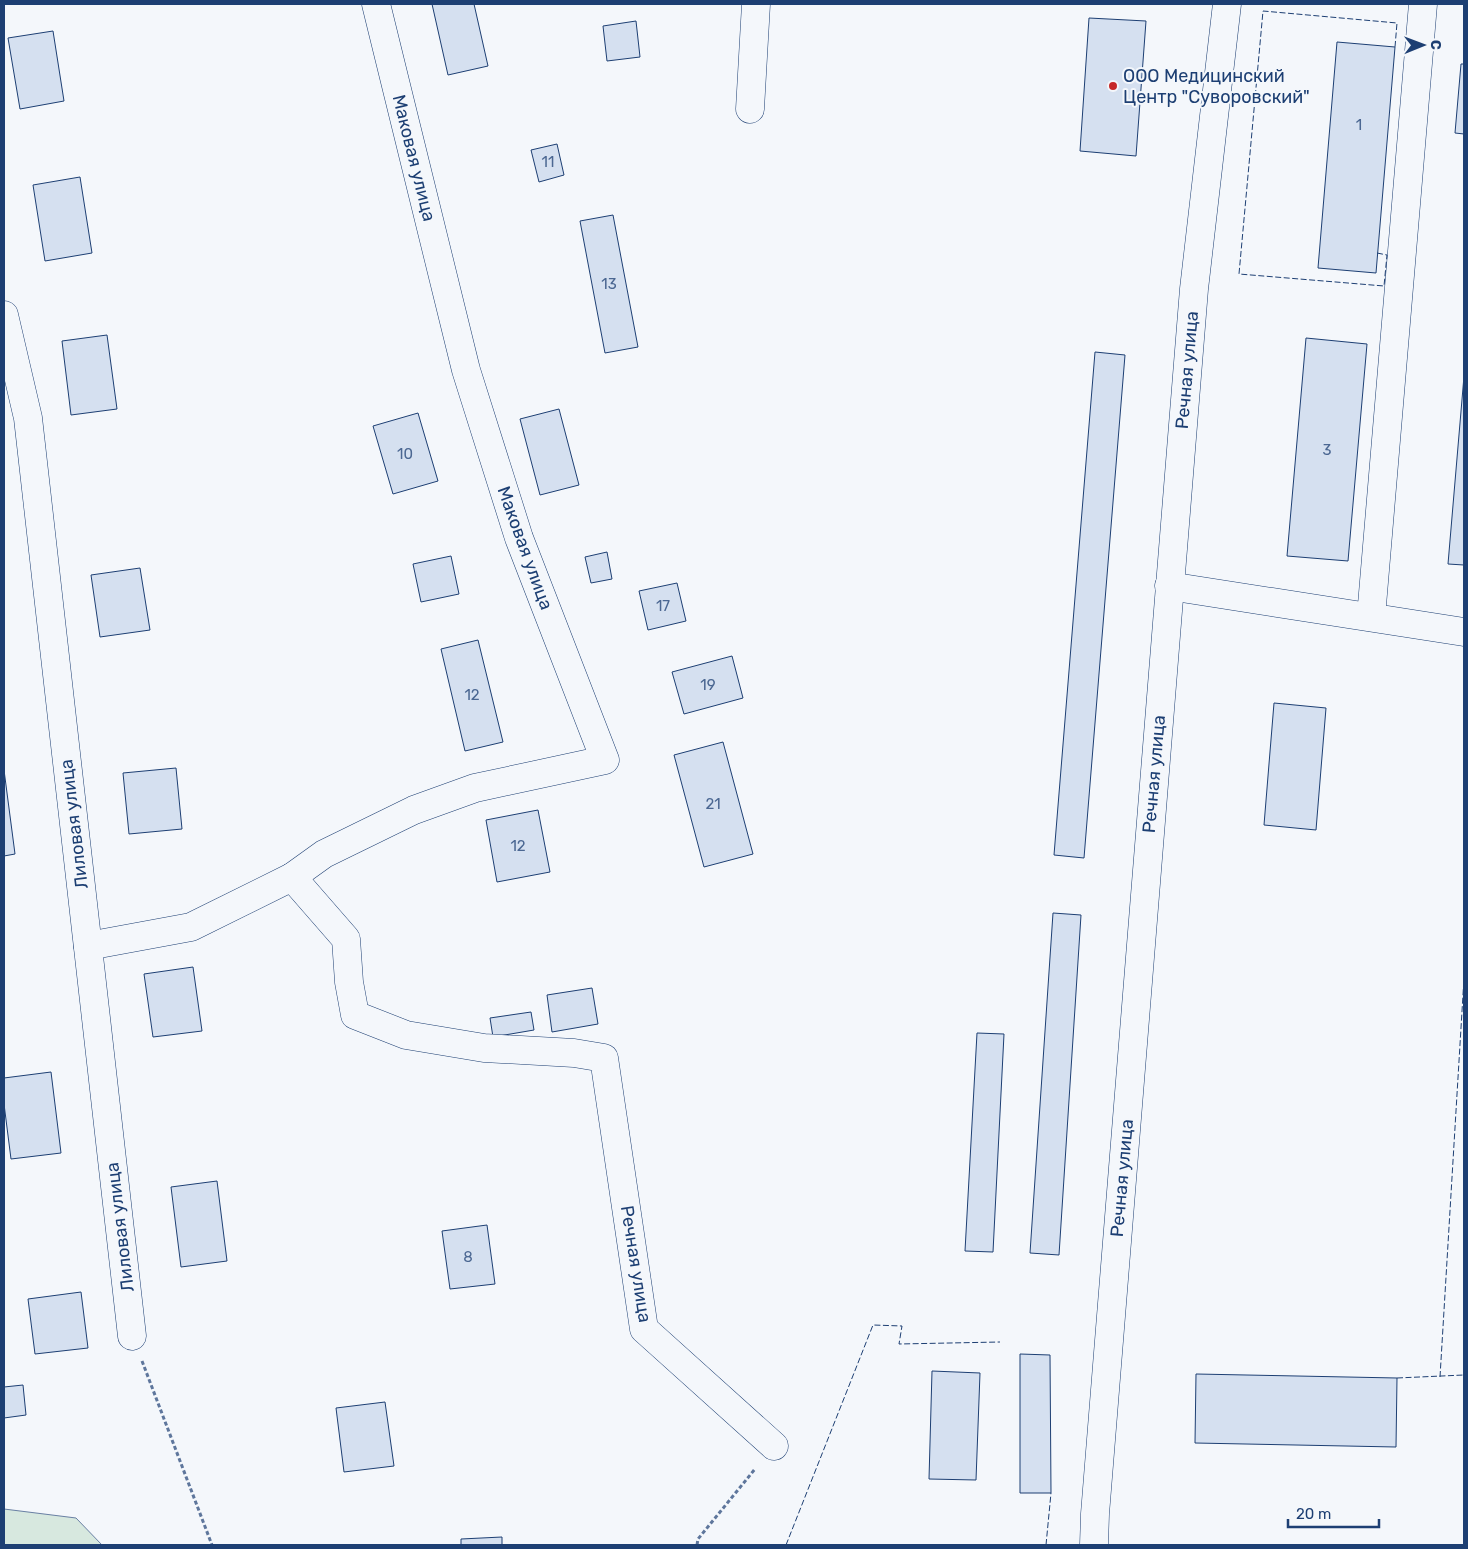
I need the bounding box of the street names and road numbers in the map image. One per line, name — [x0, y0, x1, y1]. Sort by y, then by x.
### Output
street label: Маковая улица — [388, 92, 440, 224]
street label: Речная улица — [1171, 310, 1203, 430]
street label: Маковая улица — [492, 483, 558, 613]
street label: Речная улица — [1138, 714, 1170, 834]
street label: Лиловая улица — [55, 758, 93, 890]
street label: Речная улица — [1106, 1118, 1138, 1238]
street label: Лиловая улица — [101, 1161, 139, 1293]
street label: Речная улица — [616, 1204, 656, 1324]

